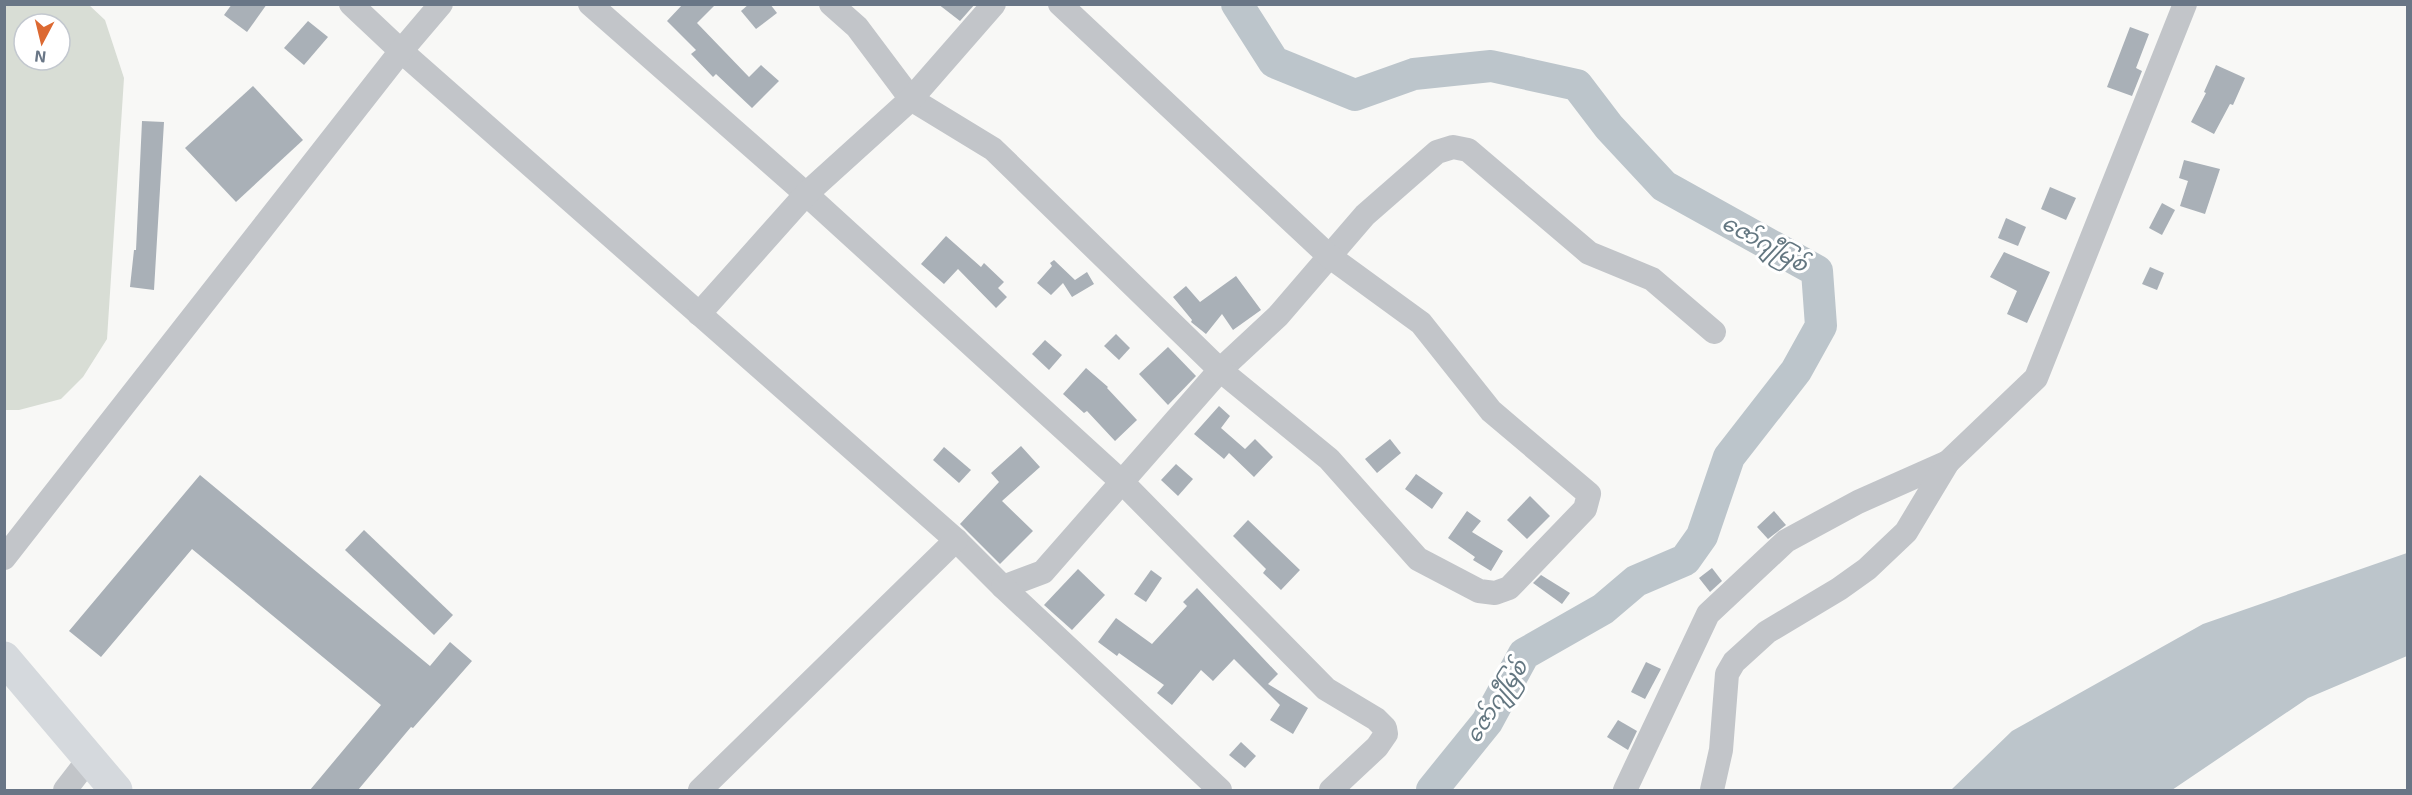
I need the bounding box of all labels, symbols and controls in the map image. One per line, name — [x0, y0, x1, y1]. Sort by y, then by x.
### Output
north arrow — [12, 12, 72, 72]
text: N — [33, 47, 47, 68]
water label: ဇော်ဂျီမြစ် — [1715, 207, 1814, 283]
water label: ဇော်ဂျီမြစ် — [1458, 652, 1538, 751]

